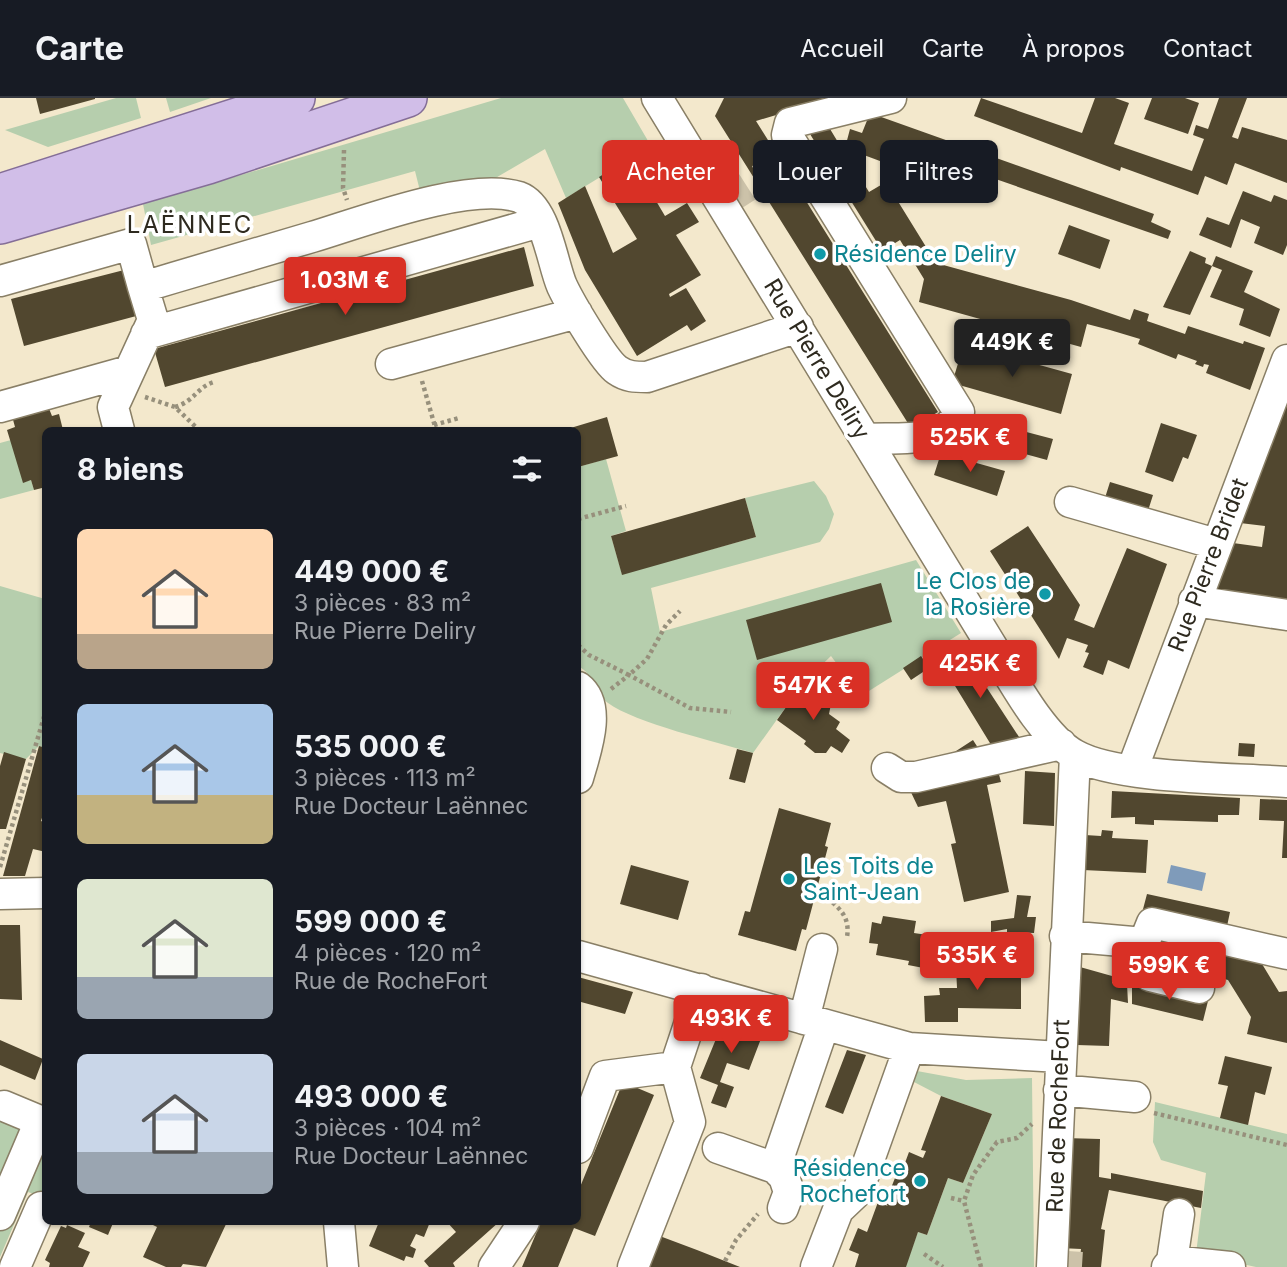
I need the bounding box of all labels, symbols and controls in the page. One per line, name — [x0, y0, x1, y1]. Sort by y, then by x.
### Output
text: Carte — [35, 28, 124, 68]
text: Accueil — [800, 34, 884, 63]
text: Carte — [922, 34, 984, 63]
text: À propos — [1022, 34, 1125, 63]
text: Contact — [1163, 34, 1252, 63]
chip: Acheter — [602, 140, 739, 203]
chip: Louer — [753, 140, 866, 203]
chip: Filtres — [880, 140, 998, 203]
district label: LAËNNEC — [127, 210, 253, 239]
place label: Résidence Deliry — [834, 240, 1017, 268]
marker: Résidence Deliry — [812, 246, 828, 262]
pin: 1.03M € — [280, 258, 410, 317]
text: 1.03M € — [300, 266, 390, 294]
street label: Rue Pierre Deliry — [758, 274, 876, 444]
pin: 449K € — [955, 320, 1069, 379]
text: 449K € — [970, 328, 1054, 356]
pin: 525K € — [913, 414, 1027, 474]
text: 525K € — [929, 423, 1011, 451]
icon: filters — [508, 450, 546, 488]
text: 8 biens — [77, 451, 184, 487]
street label: Rue Pierre Bridet — [1162, 474, 1254, 656]
text: 449 000 € — [294, 553, 450, 589]
icon: home — [133, 557, 217, 641]
place label: Le Clos de la Rosière — [916, 567, 1031, 621]
marker: Le Clos de la Rosière — [1037, 586, 1053, 602]
text: 3 pièces · 83 m² — [294, 589, 471, 617]
text: Rue Pierre Deliry — [294, 617, 476, 645]
pin: 425K € — [923, 640, 1037, 700]
text: 425K € — [939, 649, 1021, 677]
pin: 547K € — [756, 662, 870, 722]
text: 547K € — [772, 671, 854, 699]
text: 535 000 € — [294, 728, 447, 764]
icon: home — [133, 732, 217, 816]
text: 3 pièces · 113 m² — [294, 764, 476, 792]
text: Rue Docteur Laënnec — [294, 792, 528, 820]
place label: Les Toits de Saint-Jean — [803, 852, 934, 906]
marker: Les Toits de Saint-Jean — [781, 871, 797, 887]
text: 599 000 € — [294, 903, 448, 939]
icon: home — [133, 907, 217, 991]
pin: 535K € — [920, 932, 1034, 992]
text: 4 pièces · 120 m² — [294, 939, 481, 967]
text: 535K € — [936, 941, 1018, 969]
pin: 599K € — [1112, 942, 1226, 1002]
text: 599K € — [1128, 951, 1210, 979]
text: Rue de RocheFort — [294, 967, 488, 995]
pin: 493K € — [674, 996, 788, 1055]
text: 493K € — [689, 1004, 773, 1032]
street label: Rue de RocheFort — [1041, 1018, 1075, 1213]
text: 493 000 € — [294, 1078, 449, 1114]
icon: home — [133, 1082, 217, 1166]
text: 3 pièces · 104 m² — [294, 1114, 482, 1142]
text: Rue Docteur Laënnec — [294, 1142, 528, 1170]
place label: Résidence Rochefort — [793, 1154, 906, 1208]
marker: Résidence Rochefort — [912, 1173, 928, 1189]

